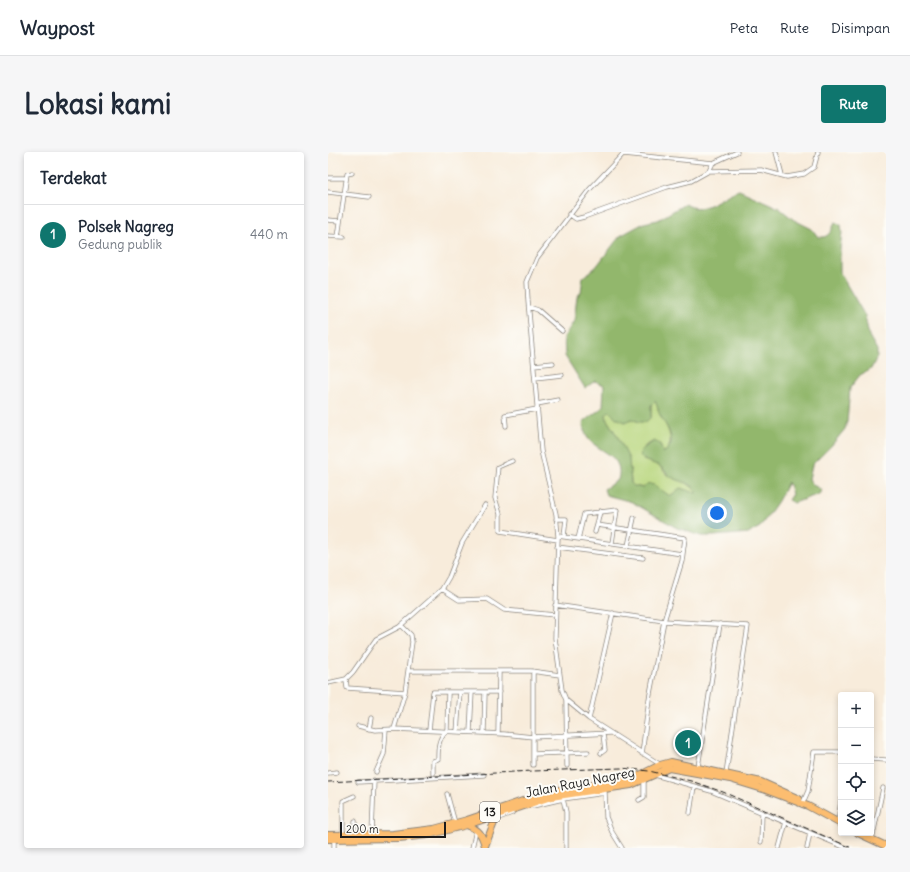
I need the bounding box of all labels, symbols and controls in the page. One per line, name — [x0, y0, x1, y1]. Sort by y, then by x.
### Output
text: Waypost — [20, 16, 95, 40]
text: Peta — [730, 19, 758, 37]
text: Rute — [780, 19, 809, 37]
text: Disimpan — [831, 19, 890, 37]
button: Rute — [821, 85, 886, 123]
text: Lokasi kami — [24, 86, 171, 122]
text: Terdekat — [40, 167, 107, 189]
text: Polsek Nagreg — [78, 217, 174, 236]
text: 1 — [50, 226, 56, 243]
text: 440 m — [250, 226, 288, 243]
text: Gedung publik — [78, 236, 162, 253]
your location — [707, 503, 727, 523]
map controls — [838, 692, 874, 836]
button: + — [838, 692, 874, 728]
pin: 1 — [675, 728, 701, 758]
button: − — [838, 728, 874, 764]
street label: Jalan Raya Nagreg — [524, 764, 636, 801]
button: locate — [838, 764, 874, 800]
button: layers — [838, 800, 874, 836]
road number: 13 — [480, 802, 500, 822]
scale bar — [340, 820, 446, 839]
text: 200 m — [346, 822, 379, 836]

